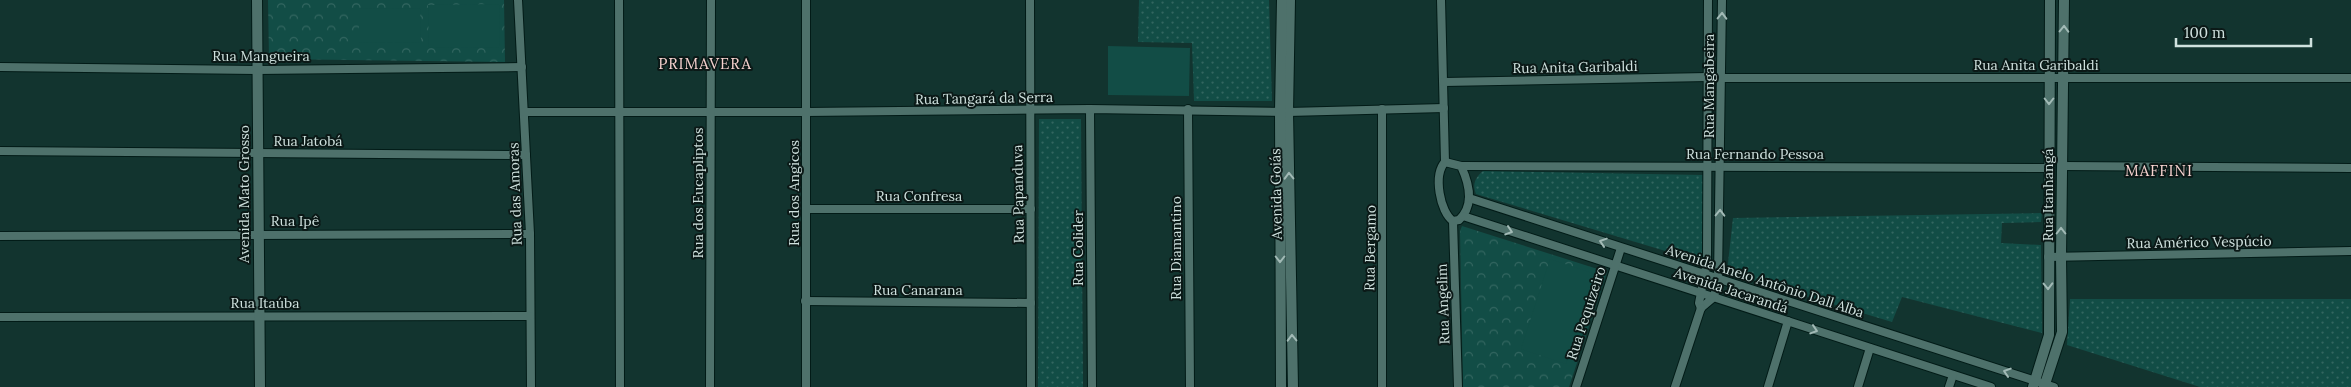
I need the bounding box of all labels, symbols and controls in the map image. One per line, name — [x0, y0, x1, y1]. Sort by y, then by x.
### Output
one-way arrow — [1716, 11, 1727, 19]
scale bar — [2176, 15, 2311, 47]
text: 100 m — [2184, 23, 2225, 42]
one-way arrow — [2058, 25, 2069, 33]
street label: Rua Mangabeira — [1700, 34, 1718, 138]
street label: Rua Mangueira — [212, 47, 310, 65]
district label: PRIMAVERA — [658, 54, 752, 73]
street label: Rua Anita Garibaldi — [1973, 56, 2099, 74]
street label: Rua Anita Garibaldi — [1512, 57, 1638, 77]
street label: Rua Tangará da Serra — [915, 88, 1053, 108]
one-way arrow — [2044, 98, 2054, 105]
street label: Avenida Mato Grosso — [235, 125, 253, 264]
street label: Rua dos Eucapliptos — [689, 128, 707, 258]
street label: Rua Jatobá — [273, 132, 343, 150]
street label: Rua dos Angicos — [785, 140, 803, 246]
street label: Rua das Amoras — [504, 142, 526, 246]
street label: Rua Papanduva — [1008, 145, 1028, 243]
street label: Rua Fernando Pessoa — [1686, 145, 1824, 163]
street label: Avenida Goiás — [1266, 148, 1286, 241]
street label: Rua Itanhangá — [2039, 149, 2057, 241]
district label: MAFFINI — [2125, 161, 2193, 180]
one-way arrow — [1284, 172, 1295, 180]
street label: Rua Confresa — [876, 187, 962, 205]
street label: Rua Diamantino — [1167, 196, 1185, 300]
street label: Rua Bergamo — [1360, 205, 1380, 291]
one-way arrow — [1715, 209, 1725, 216]
street label: Rua Colider — [1069, 210, 1087, 286]
street label: Rua Ipê — [271, 212, 320, 230]
one-way arrow — [1505, 226, 1513, 236]
one-way arrow — [2056, 227, 2066, 234]
street label: Rua Américo Vespúcio — [2126, 232, 2272, 252]
one-way arrow — [1599, 237, 1607, 247]
street label: Avenida Anelo Antônio Dall Alba — [1663, 240, 1866, 322]
one-way arrow — [1275, 255, 1285, 263]
street label: Rua Angelim — [1433, 263, 1453, 345]
street label: Avenida Jacarandá — [1671, 263, 1790, 317]
street label: Rua Pequizeiro — [1562, 264, 1610, 362]
street label: Rua Canarana — [873, 281, 963, 299]
one-way arrow — [2043, 283, 2053, 291]
street label: Rua Itaúba — [231, 294, 299, 312]
one-way arrow — [1809, 324, 1818, 334]
one-way arrow — [1287, 334, 1297, 342]
one-way arrow — [2003, 368, 2012, 378]

